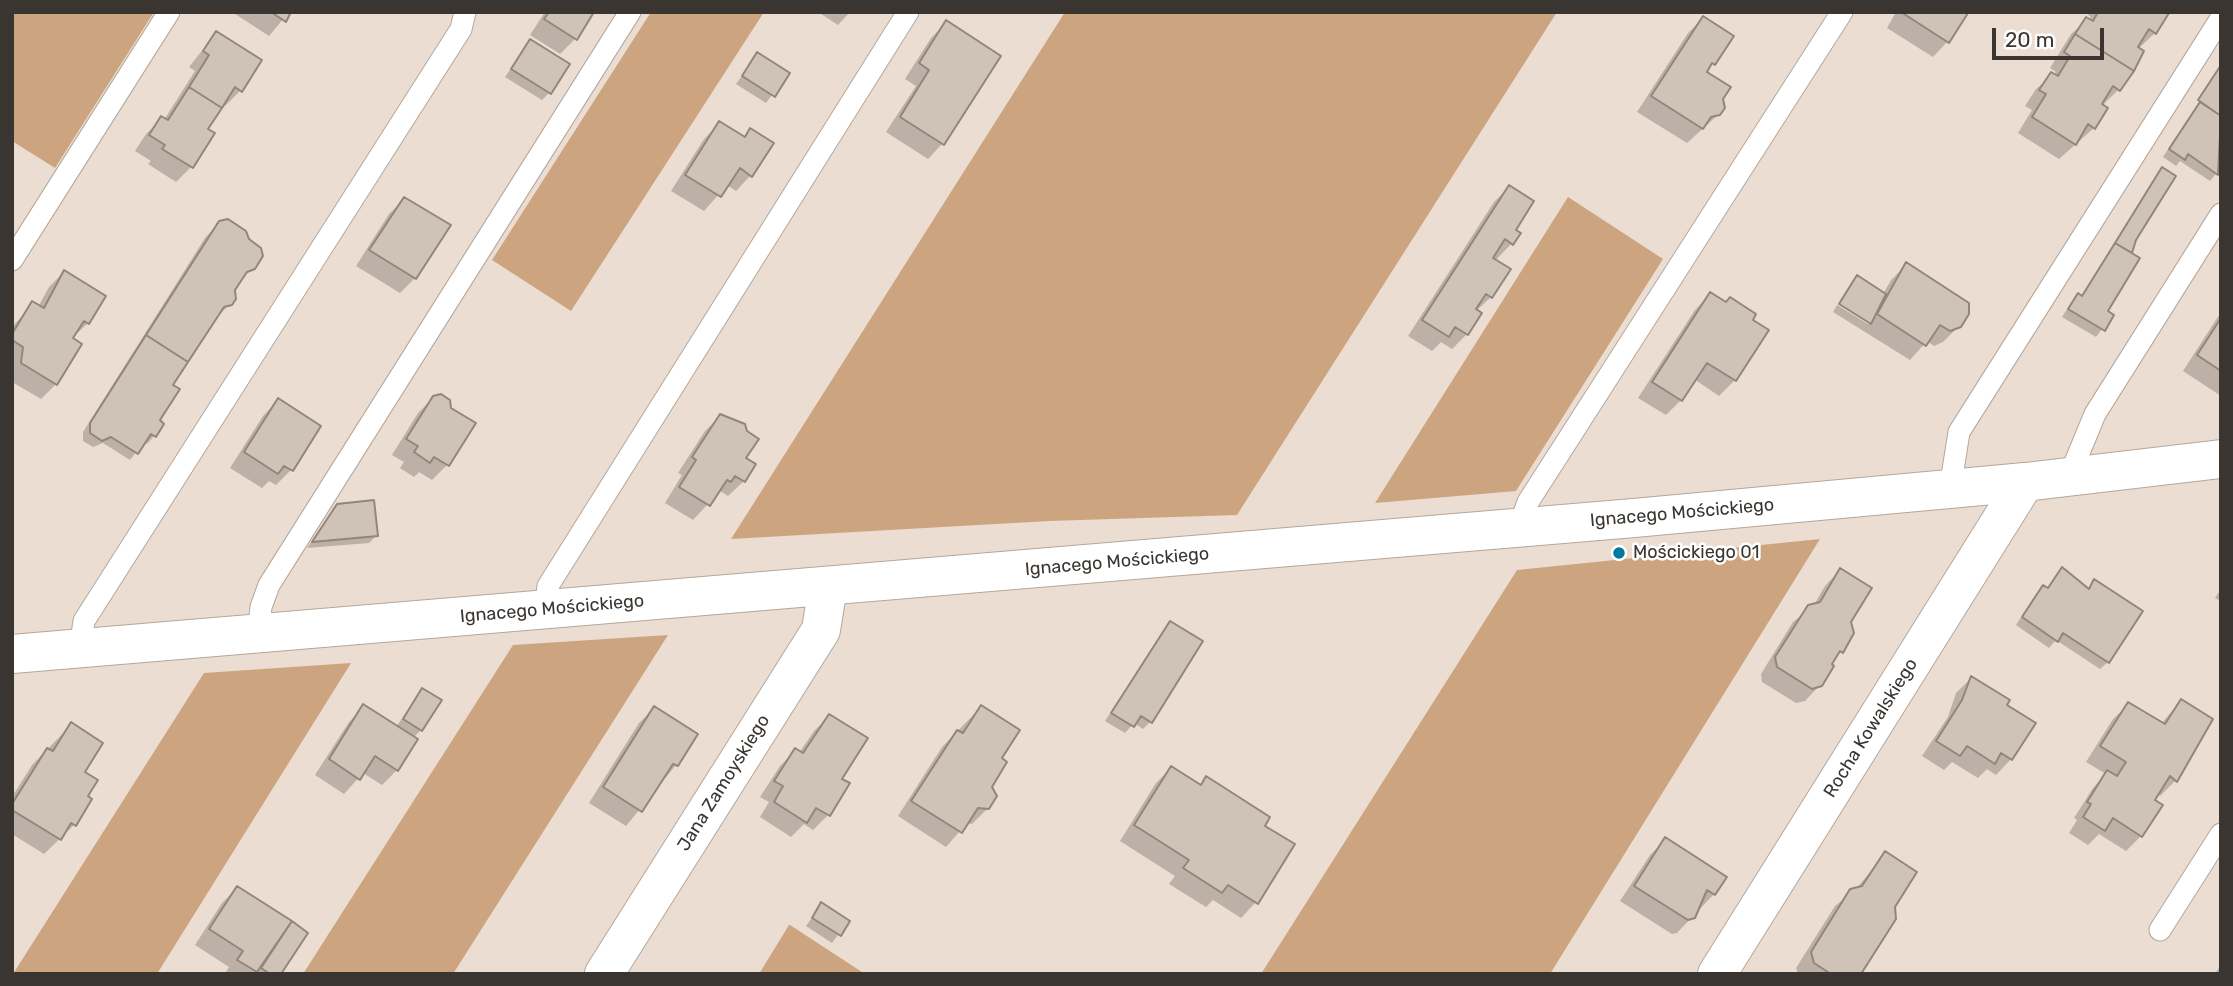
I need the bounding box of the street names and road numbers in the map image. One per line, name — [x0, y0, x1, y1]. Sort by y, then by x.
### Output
street label: Ignacego Mościckiego — [1589, 494, 1775, 532]
street label: Ignacego Mościckiego — [1024, 543, 1210, 581]
street label: Ignacego Mościckiego — [459, 590, 645, 628]
street label: Rocha Kowalskiego — [1819, 654, 1923, 802]
street label: Jana Zamoyskiego — [673, 711, 775, 855]

